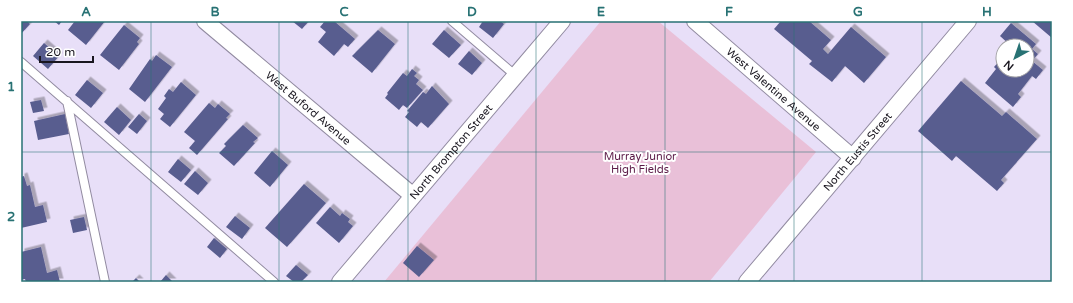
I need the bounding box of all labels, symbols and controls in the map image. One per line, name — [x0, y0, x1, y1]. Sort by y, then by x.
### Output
text: A — [81, 4, 91, 20]
text: B — [210, 4, 220, 20]
text: C — [339, 4, 349, 20]
text: D — [467, 4, 477, 20]
text: E — [597, 4, 605, 20]
text: F — [725, 4, 733, 20]
text: G — [853, 4, 863, 20]
text: H — [982, 4, 992, 20]
scale bar — [40, 38, 93, 64]
north arrow — [995, 38, 1035, 78]
text: 20 m — [46, 45, 75, 59]
street label: West Valentine Avenue — [724, 45, 823, 133]
text: N — [1001, 57, 1016, 73]
street label: West Buford Avenue — [263, 68, 354, 147]
text: 1 — [7, 79, 15, 95]
street label: North Brompton Street — [407, 102, 495, 202]
street label: North Eustis Street — [821, 110, 894, 193]
park label: Murray Junior High Fields — [604, 150, 677, 176]
text: 2 — [7, 209, 15, 225]

